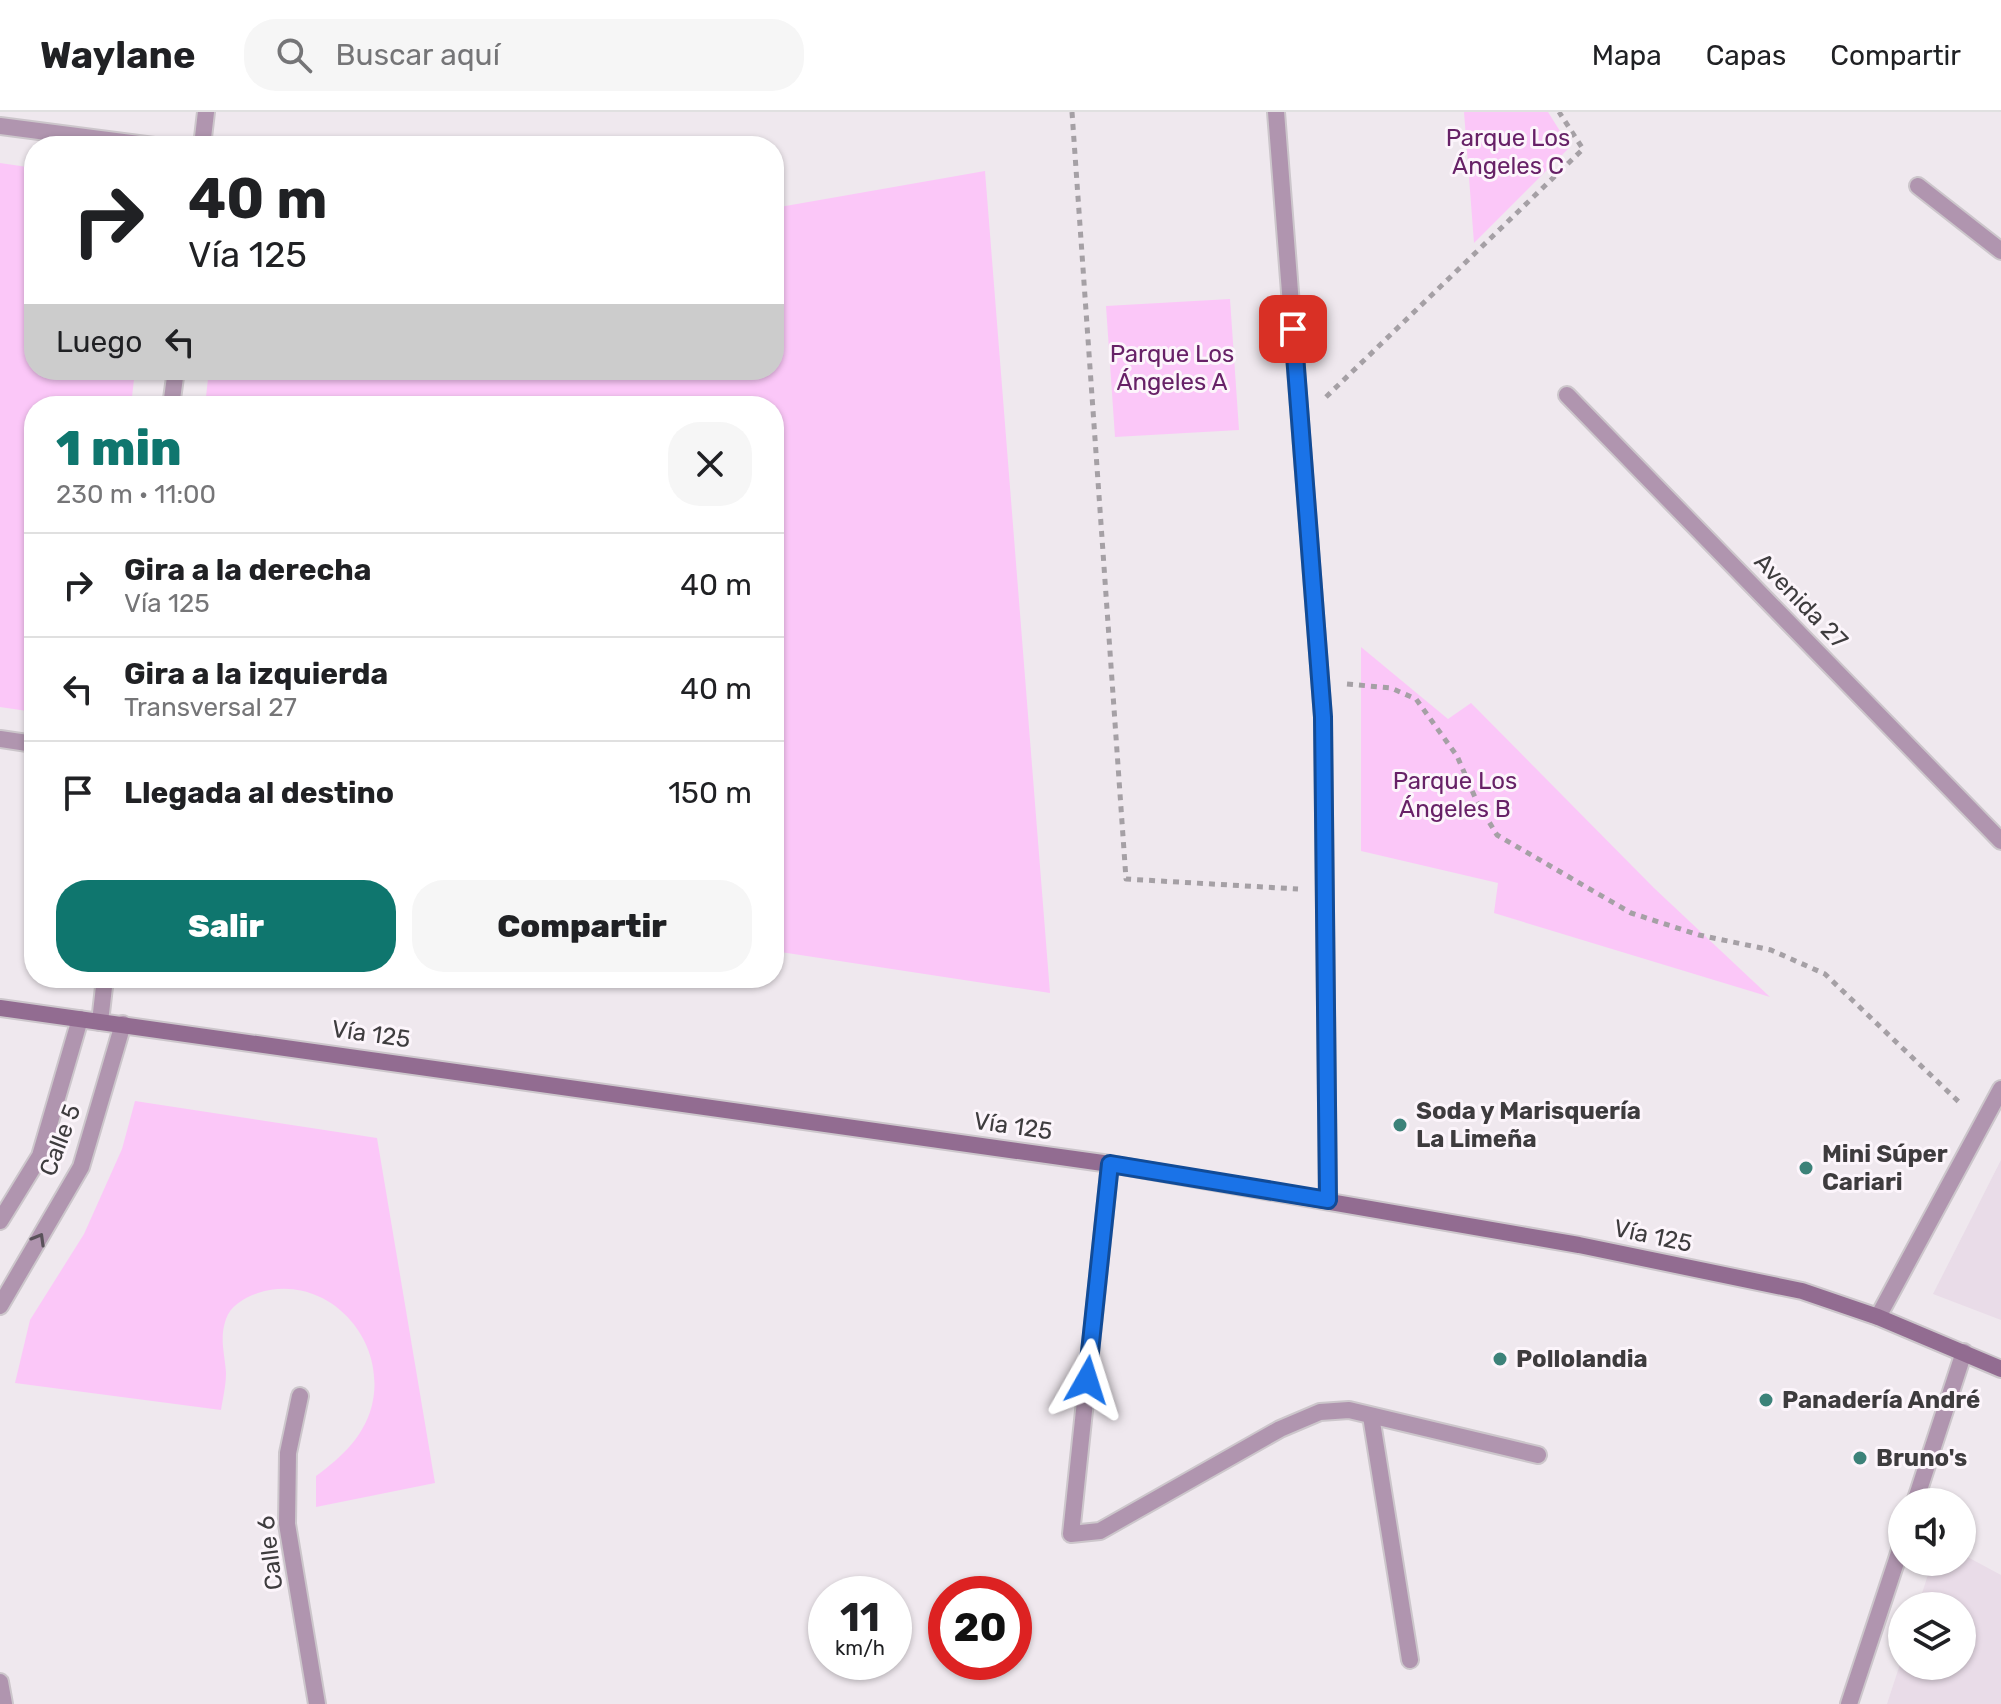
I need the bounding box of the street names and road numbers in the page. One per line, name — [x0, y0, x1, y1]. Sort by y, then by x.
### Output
street label: Avenida 27 — [1749, 547, 1853, 655]
street label: Vía 125 — [330, 1015, 412, 1053]
street label: Calle 5 — [34, 1100, 86, 1180]
street label: Vía 125 — [972, 1107, 1054, 1145]
street label: Vía 125 — [1611, 1214, 1695, 1258]
street label: Calle 6 — [252, 1514, 288, 1592]

